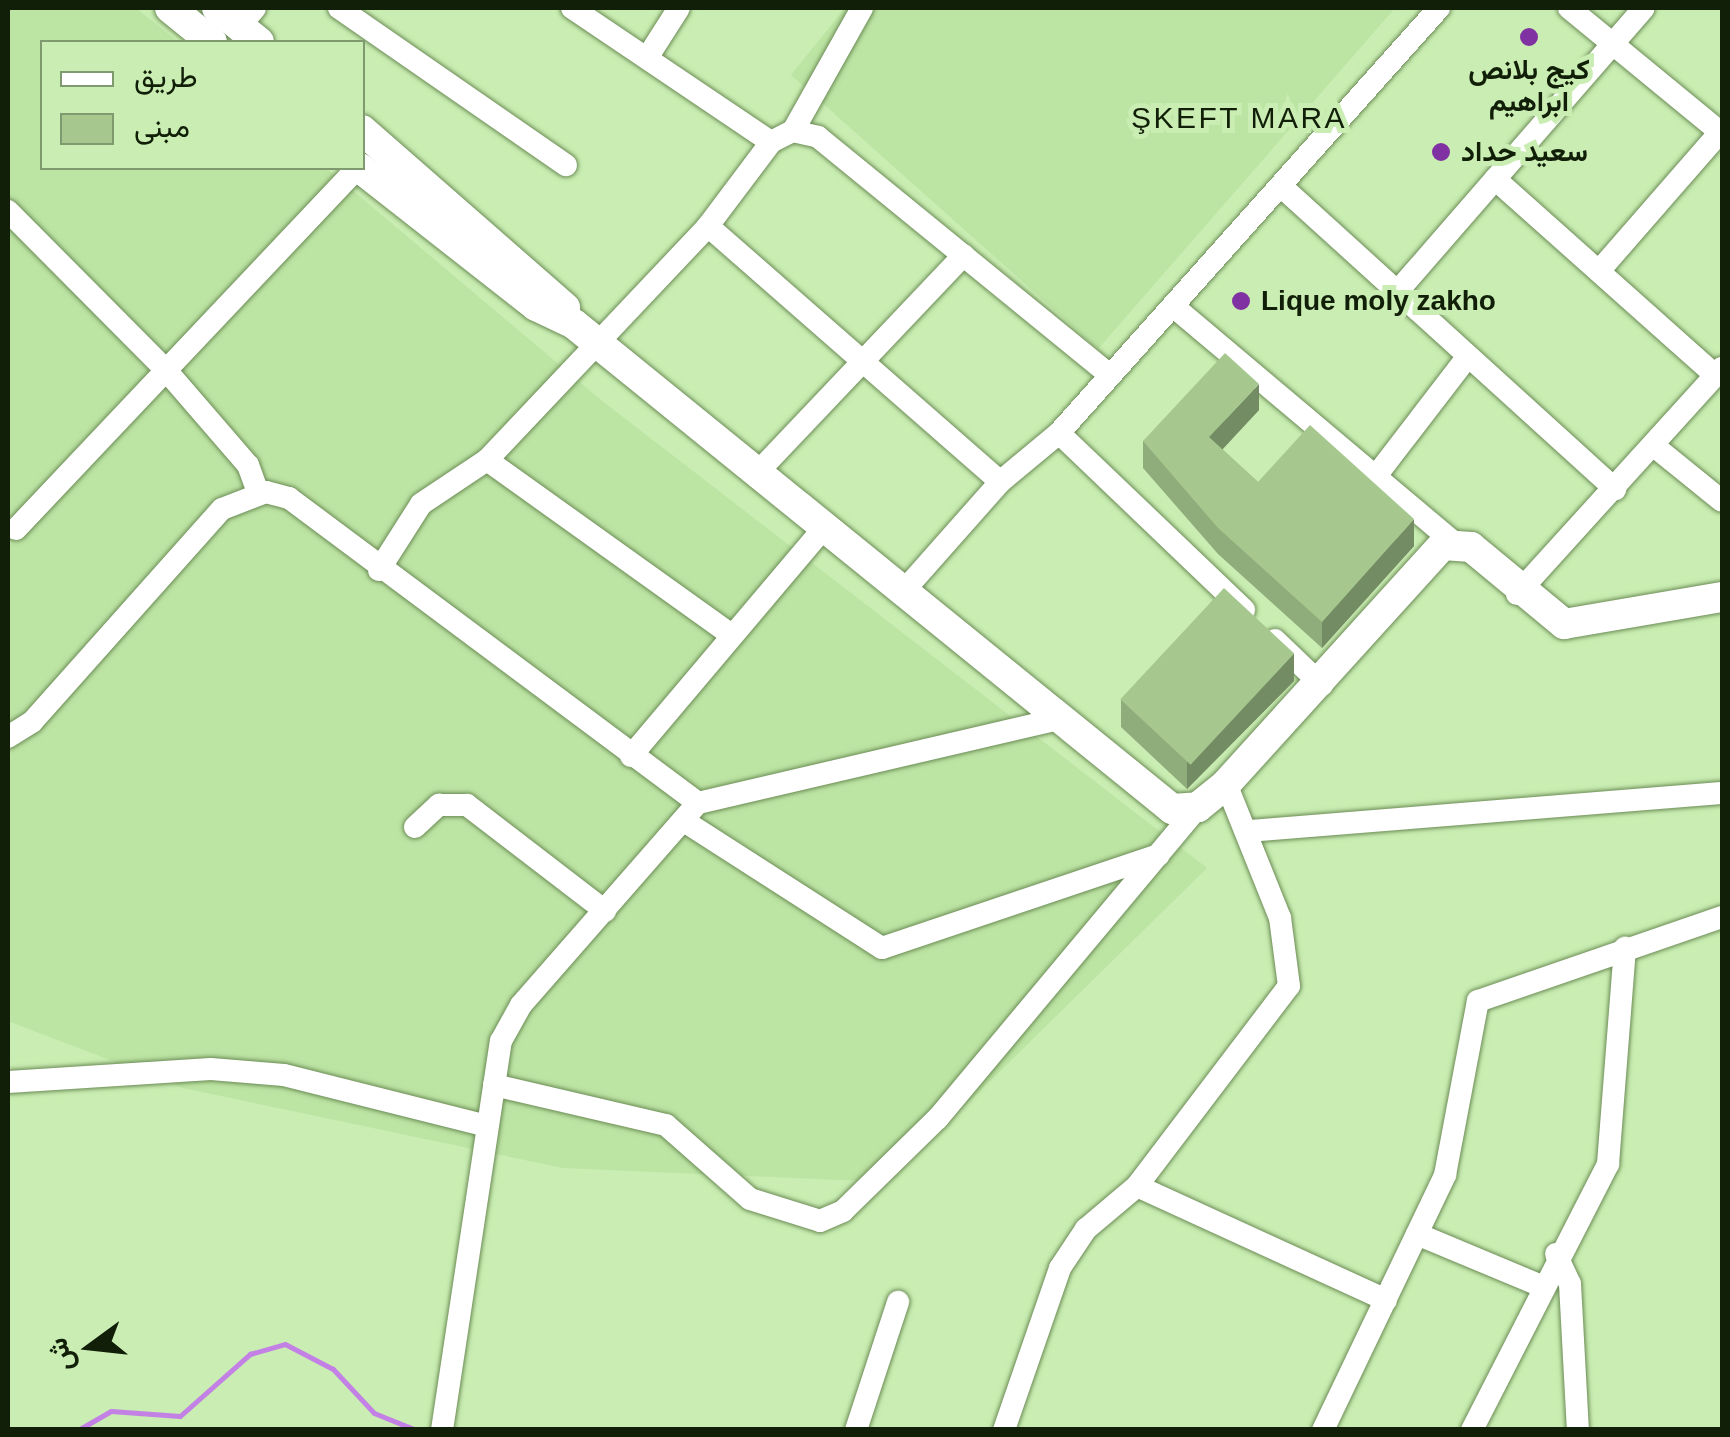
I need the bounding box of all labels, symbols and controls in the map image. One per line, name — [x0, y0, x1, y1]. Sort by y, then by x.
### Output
marker: كيج بلانص ابراهيم — [1518, 26, 1540, 48]
legend — [40, 40, 365, 170]
place label: كيج بلانص ابراهيم — [1468, 53, 1590, 119]
text: طريق — [134, 60, 198, 93]
district label: ŞKEFT MARA — [1131, 100, 1347, 136]
text: مبنى — [134, 110, 190, 143]
place label: سعيد حداد — [1461, 135, 1588, 169]
marker: سعيد حداد — [1430, 141, 1452, 163]
place label: Lique moly zakho — [1261, 284, 1496, 318]
marker: Lique moly zakho — [1230, 290, 1252, 312]
north arrow — [40, 1297, 140, 1397]
text: ش — [41, 1335, 80, 1375]

